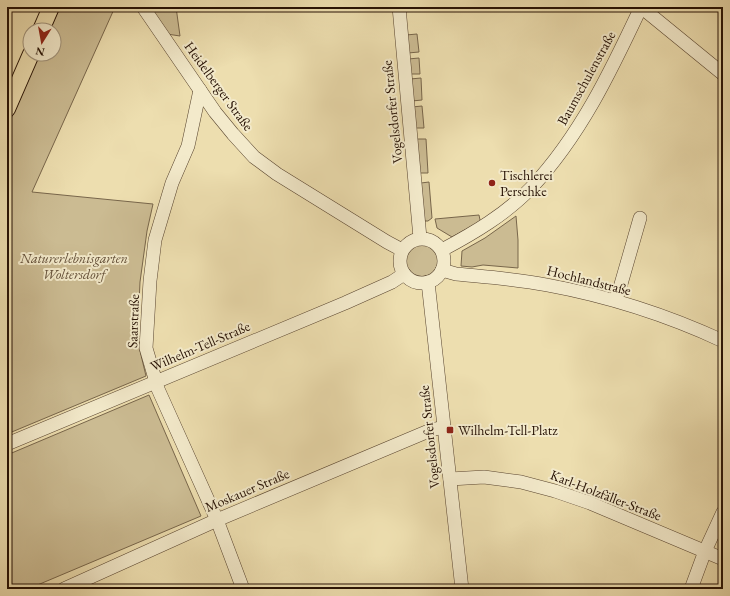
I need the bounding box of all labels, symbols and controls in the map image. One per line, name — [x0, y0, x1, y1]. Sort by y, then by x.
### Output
north arrow — [22, 22, 62, 62]
street label: Baumschulenstraße — [553, 27, 620, 128]
street label: Heidelberger Straße — [181, 38, 258, 135]
text: N — [34, 44, 46, 60]
street label: Vogelsdorfer Straße — [378, 59, 406, 165]
place label: Tischlerei Perschke — [500, 166, 553, 200]
marker: Tischlerei Perschke — [487, 178, 497, 188]
park label: Naturerlebnisgarten Woltersdorf — [19, 249, 128, 283]
street label: Hochlandstraße — [545, 261, 634, 299]
street label: Saarstraße — [123, 293, 143, 348]
street label: Wilhelm-Tell-Straße — [147, 317, 253, 375]
street label: Vogelsdorfer Straße — [415, 384, 443, 490]
place label: Wilhelm-Tell-Platz — [458, 421, 558, 439]
marker: Wilhelm-Tell-Platz — [445, 425, 455, 435]
street label: Moskauer Straße — [202, 464, 292, 516]
street label: Karl-Holzfäller-Straße — [548, 465, 665, 525]

